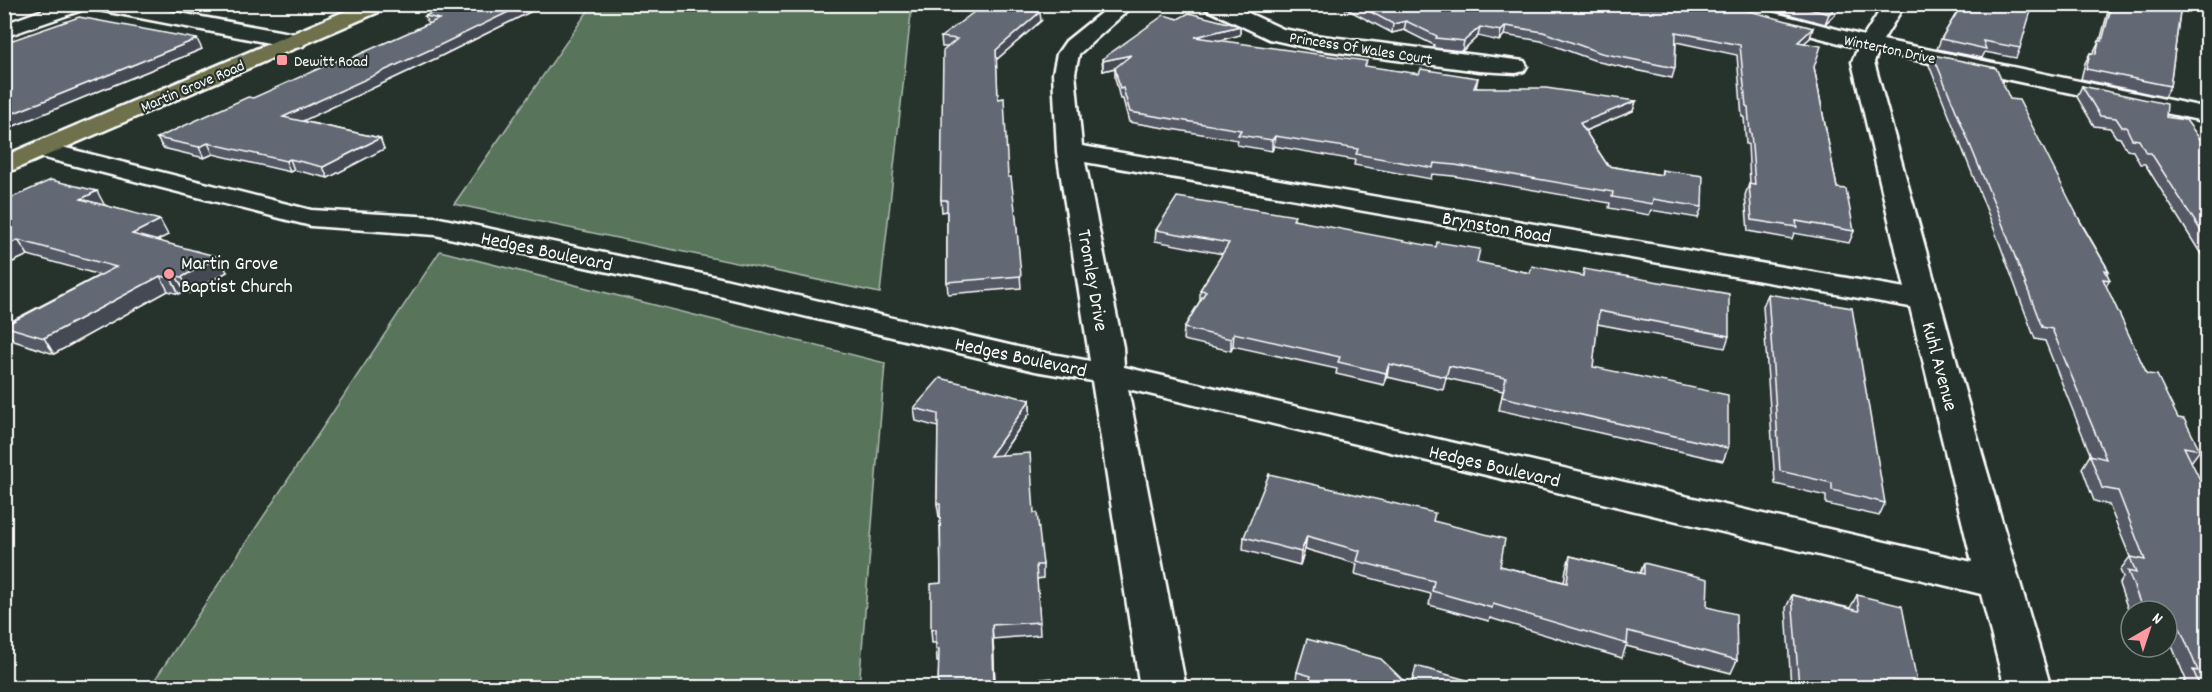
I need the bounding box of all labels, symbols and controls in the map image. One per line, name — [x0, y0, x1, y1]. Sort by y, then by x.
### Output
street label: Princess Of Wales Court — [1288, 27, 1434, 72]
street label: Winterton Drive — [1841, 29, 1938, 71]
place label: Dewitt Road — [294, 51, 368, 74]
marker: Dewitt Road — [275, 53, 289, 67]
street label: Martin Grove Road — [137, 55, 249, 120]
street label: Brynston Road — [1440, 206, 1553, 252]
street label: Hedges Boulevard — [478, 225, 615, 281]
street label: Tromley Drive — [1068, 227, 1114, 334]
place label: Martin Grove Baptist Church — [181, 251, 293, 302]
marker: Martin Grove Baptist Church — [162, 267, 176, 281]
street label: Kuhl Avenue — [1913, 319, 1963, 415]
street label: Hedges Boulevard — [952, 331, 1089, 387]
street label: Hedges Boulevard — [1426, 439, 1563, 497]
north arrow — [2119, 599, 2179, 659]
text: N — [2147, 608, 2167, 631]

